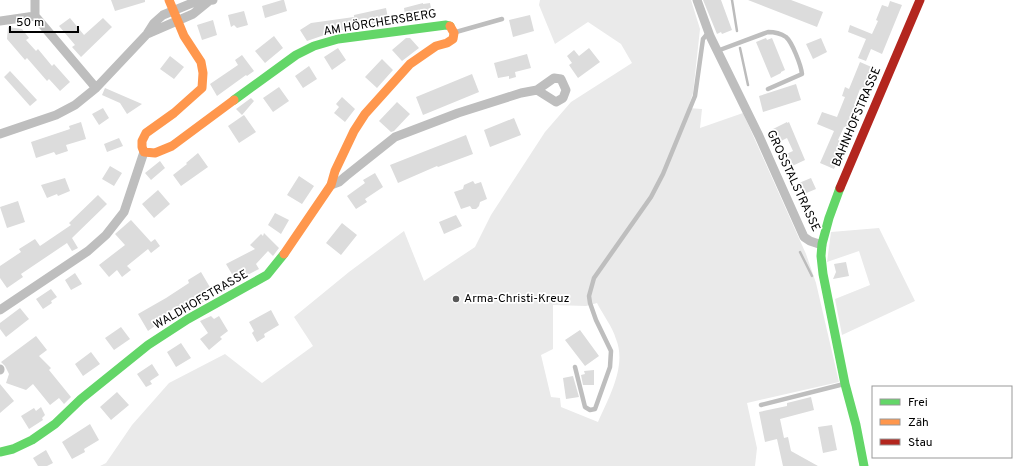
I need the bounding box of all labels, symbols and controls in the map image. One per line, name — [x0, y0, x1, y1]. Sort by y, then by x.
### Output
street label: AM HÖRCHERSBERG — [322, 6, 438, 40]
scale bar — [10, 8, 78, 34]
text: 50 m — [16, 15, 44, 31]
street label: BAHNHOFSTRASSE — [829, 65, 885, 169]
street label: GROSSTALSTRASSE — [762, 128, 824, 234]
street label: WALDHOFSTRASSE — [151, 266, 251, 334]
place label: Arma-Christi-Kreuz — [464, 291, 569, 307]
marker: Arma-Christi-Kreuz — [451, 294, 461, 304]
legend — [872, 386, 1012, 458]
text: Frei — [908, 395, 928, 411]
text: Zäh — [908, 415, 929, 431]
text: Stau — [908, 435, 933, 451]

